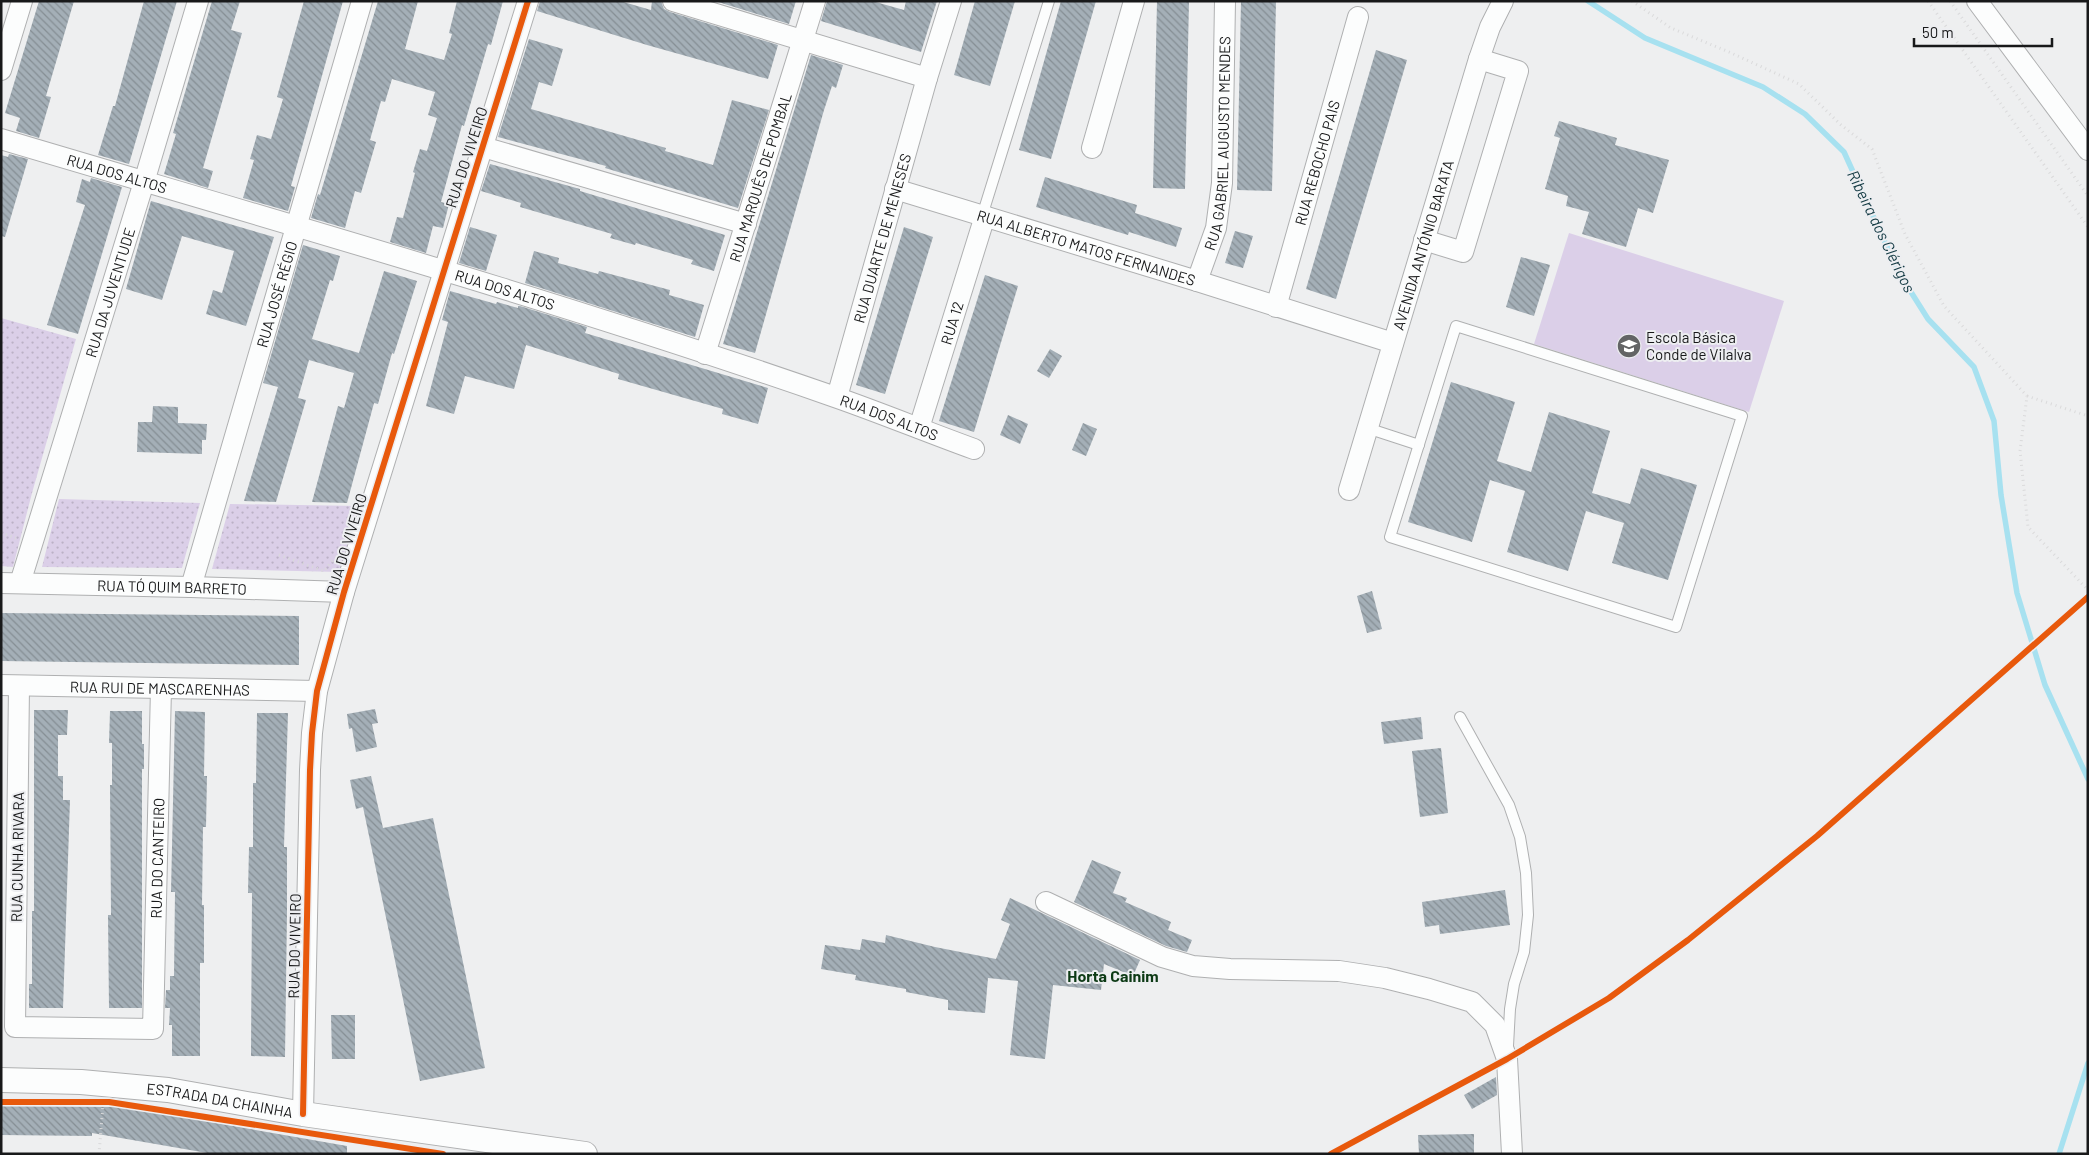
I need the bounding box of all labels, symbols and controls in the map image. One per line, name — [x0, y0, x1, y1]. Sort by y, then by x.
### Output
scale bar — [1914, 15, 2052, 47]
text: 50 m — [1922, 23, 1954, 41]
street label: RUA GABRIEL AUGUSTO MENDES — [1200, 36, 1233, 253]
street label: RUA MARQUÊS DE POMBAL — [725, 91, 795, 264]
street label: RUA REBOCHO PAIS — [1291, 98, 1343, 227]
street label: RUA DO VIVEIRO — [441, 104, 491, 210]
street label: RUA DOS ALTOS — [65, 150, 169, 197]
street label: RUA DUARTE DE MENESES — [849, 151, 914, 325]
street label: AVENIDA ANTÓNIO BARATA — [1389, 158, 1457, 332]
water label: Ribeira dos Clérigos — [1844, 167, 1920, 296]
street label: RUA ALBERTO MATOS FERNANDES — [975, 206, 1198, 289]
street label: RUA DA JUVENTUDE — [81, 225, 138, 360]
street label: RUA JOSÉ RÉGIO — [252, 239, 301, 350]
street label: RUA DOS ALTOS — [453, 265, 557, 313]
street label: RUA 12 — [937, 299, 967, 347]
place label: Escola Básica Conde de Vilalva — [1646, 328, 1751, 363]
school or university icon: Escola Básica Conde de Vilalva — [1616, 333, 1642, 359]
street label: RUA DOS ALTOS — [838, 391, 941, 444]
street label: RUA DO VIVEIRO — [322, 491, 370, 597]
street label: RUA TÓ QUIM BARRETO — [97, 576, 247, 598]
street label: RUA RUI DE MASCARENHAS — [70, 677, 250, 699]
street label: RUA CUNHA RIVARA — [7, 792, 27, 922]
street label: RUA DO CANTEIRO — [147, 797, 167, 919]
street label: RUA DO VIVEIRO — [284, 893, 304, 999]
district label: Horta Cainim — [1067, 966, 1159, 985]
street label: ESTRADA DA CHAINHA — [146, 1079, 294, 1121]

